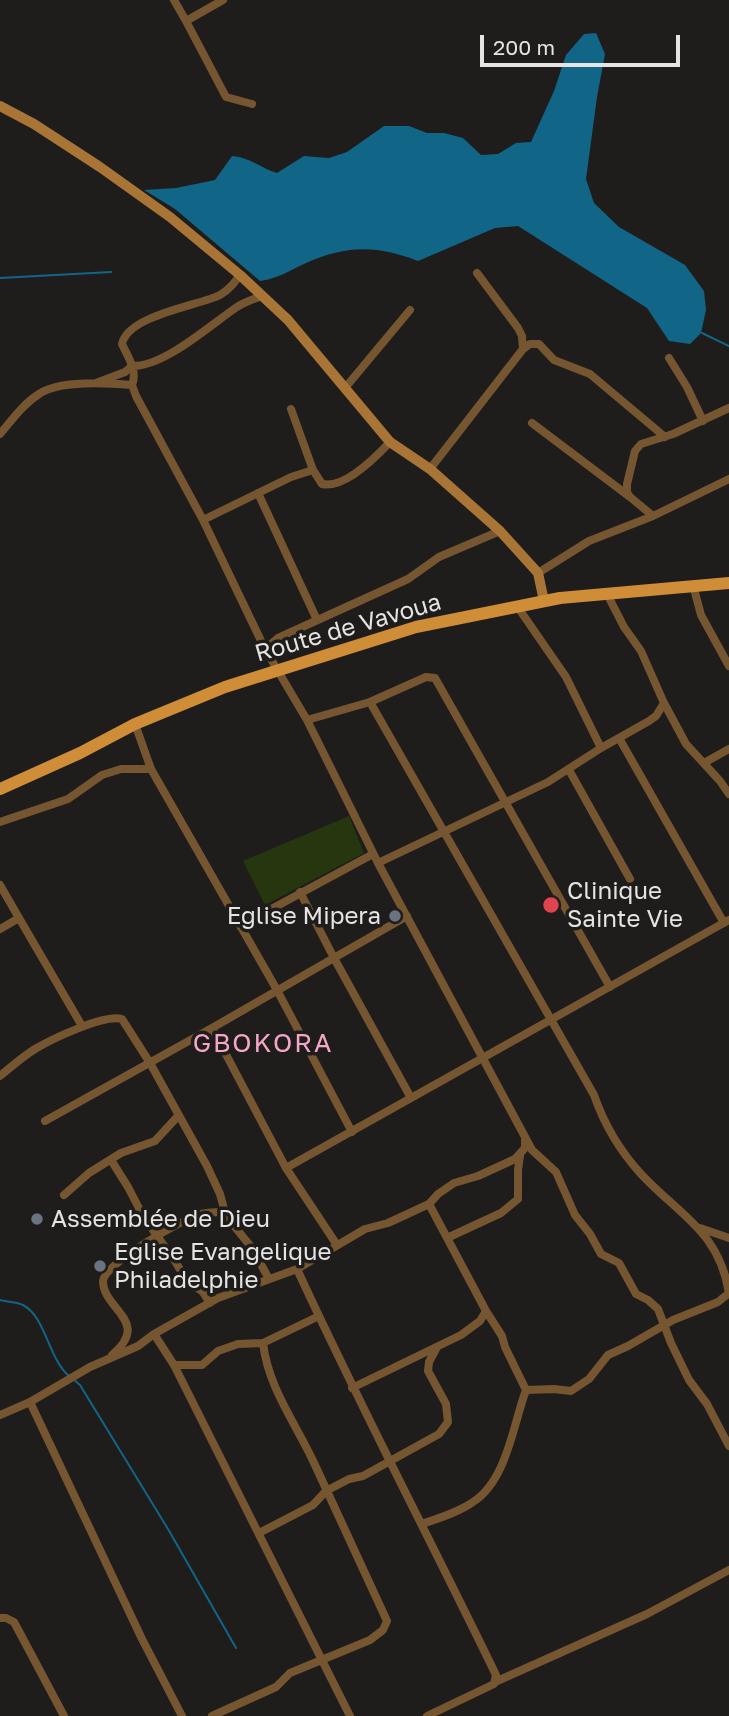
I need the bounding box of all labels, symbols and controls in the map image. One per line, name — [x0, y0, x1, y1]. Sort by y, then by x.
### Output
scale bar — [484, 21, 684, 65]
text: 200 m — [493, 34, 555, 60]
street label: Route de Vavoua — [252, 588, 444, 668]
place label: Clinique Sainte Vie — [567, 877, 683, 933]
marker: Clinique Sainte Vie — [541, 895, 561, 915]
place label: Eglise Mipera — [227, 902, 381, 930]
marker: Eglise Mipera — [387, 908, 403, 924]
district label: GBOKORA — [194, 1028, 332, 1060]
place label: Assemblée de Dieu — [51, 1205, 270, 1233]
marker: Assemblée de Dieu — [29, 1211, 45, 1227]
place label: Eglise Evangelique Philadelphie — [114, 1238, 331, 1294]
marker: Eglise Evangelique Philadelphie — [92, 1258, 108, 1274]

